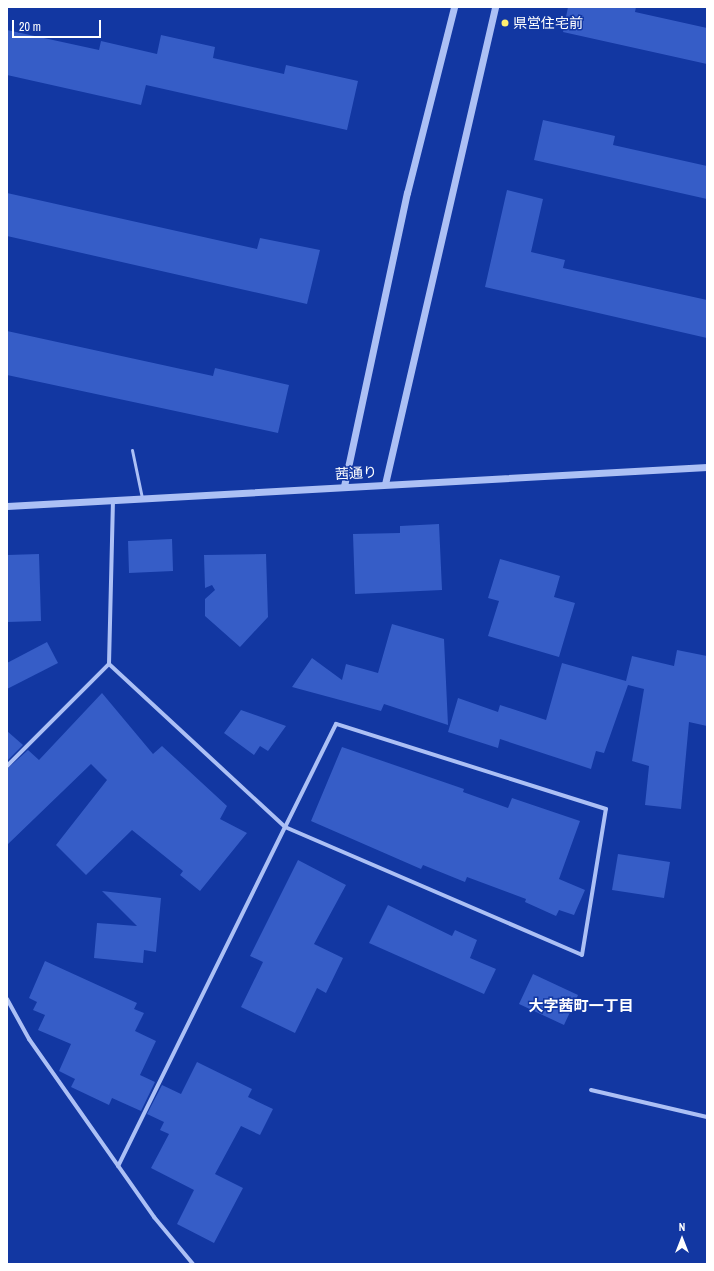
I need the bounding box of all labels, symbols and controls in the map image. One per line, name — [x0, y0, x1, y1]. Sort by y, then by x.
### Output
scale bar — [14, 12, 103, 38]
place label: 県営住宅前 — [513, 15, 583, 31]
marker: 県営住宅前 — [500, 18, 510, 28]
text: 20 m — [19, 19, 41, 35]
street label: 茜通り — [335, 464, 377, 482]
district label: 大字茜町一丁目 — [529, 997, 633, 1015]
north arrow — [662, 1219, 702, 1259]
text: N — [679, 1220, 685, 1234]

